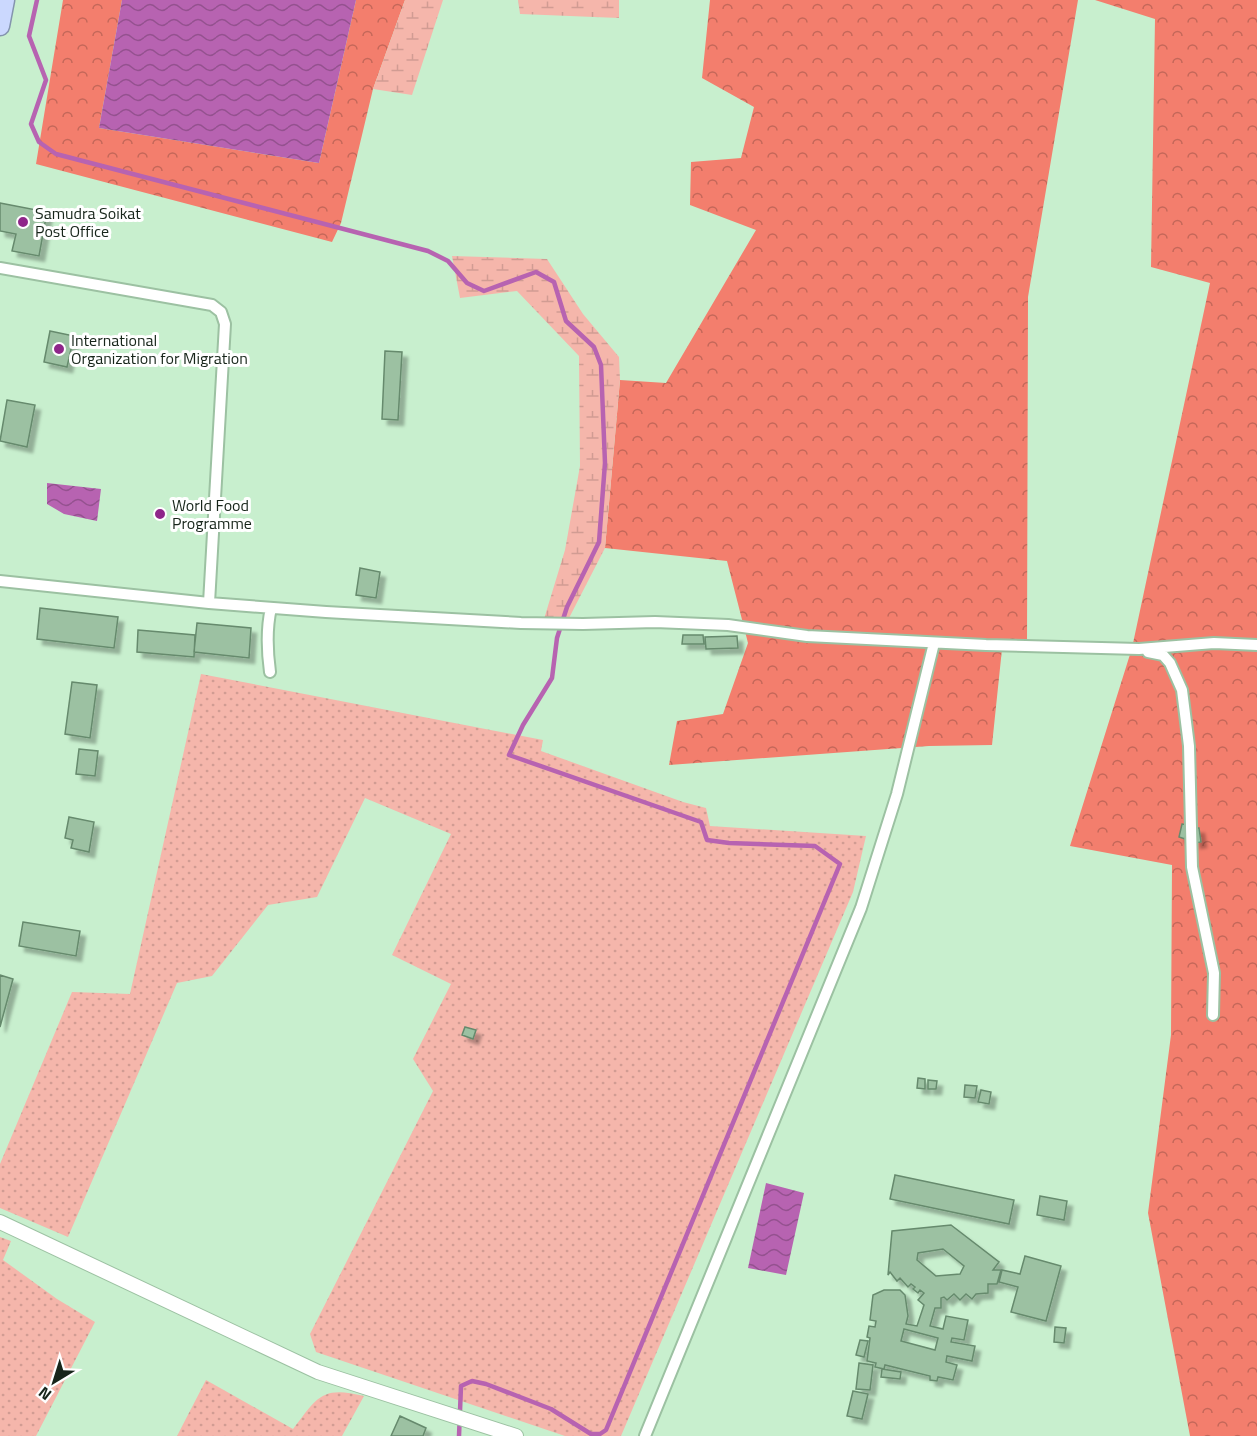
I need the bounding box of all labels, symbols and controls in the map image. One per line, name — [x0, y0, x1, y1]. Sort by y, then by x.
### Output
place label: Samudra Soikat Post Office — [35, 201, 141, 243]
marker: Samudra Soikat Post Office — [16, 215, 30, 229]
place label: International Organization for Migration — [71, 328, 248, 370]
marker: International Organization for Migration — [52, 342, 66, 356]
place label: World Food Programme — [172, 493, 252, 535]
marker: World Food Programme — [153, 507, 167, 521]
north arrow — [24, 1352, 84, 1412]
text: N — [33, 1381, 57, 1407]

